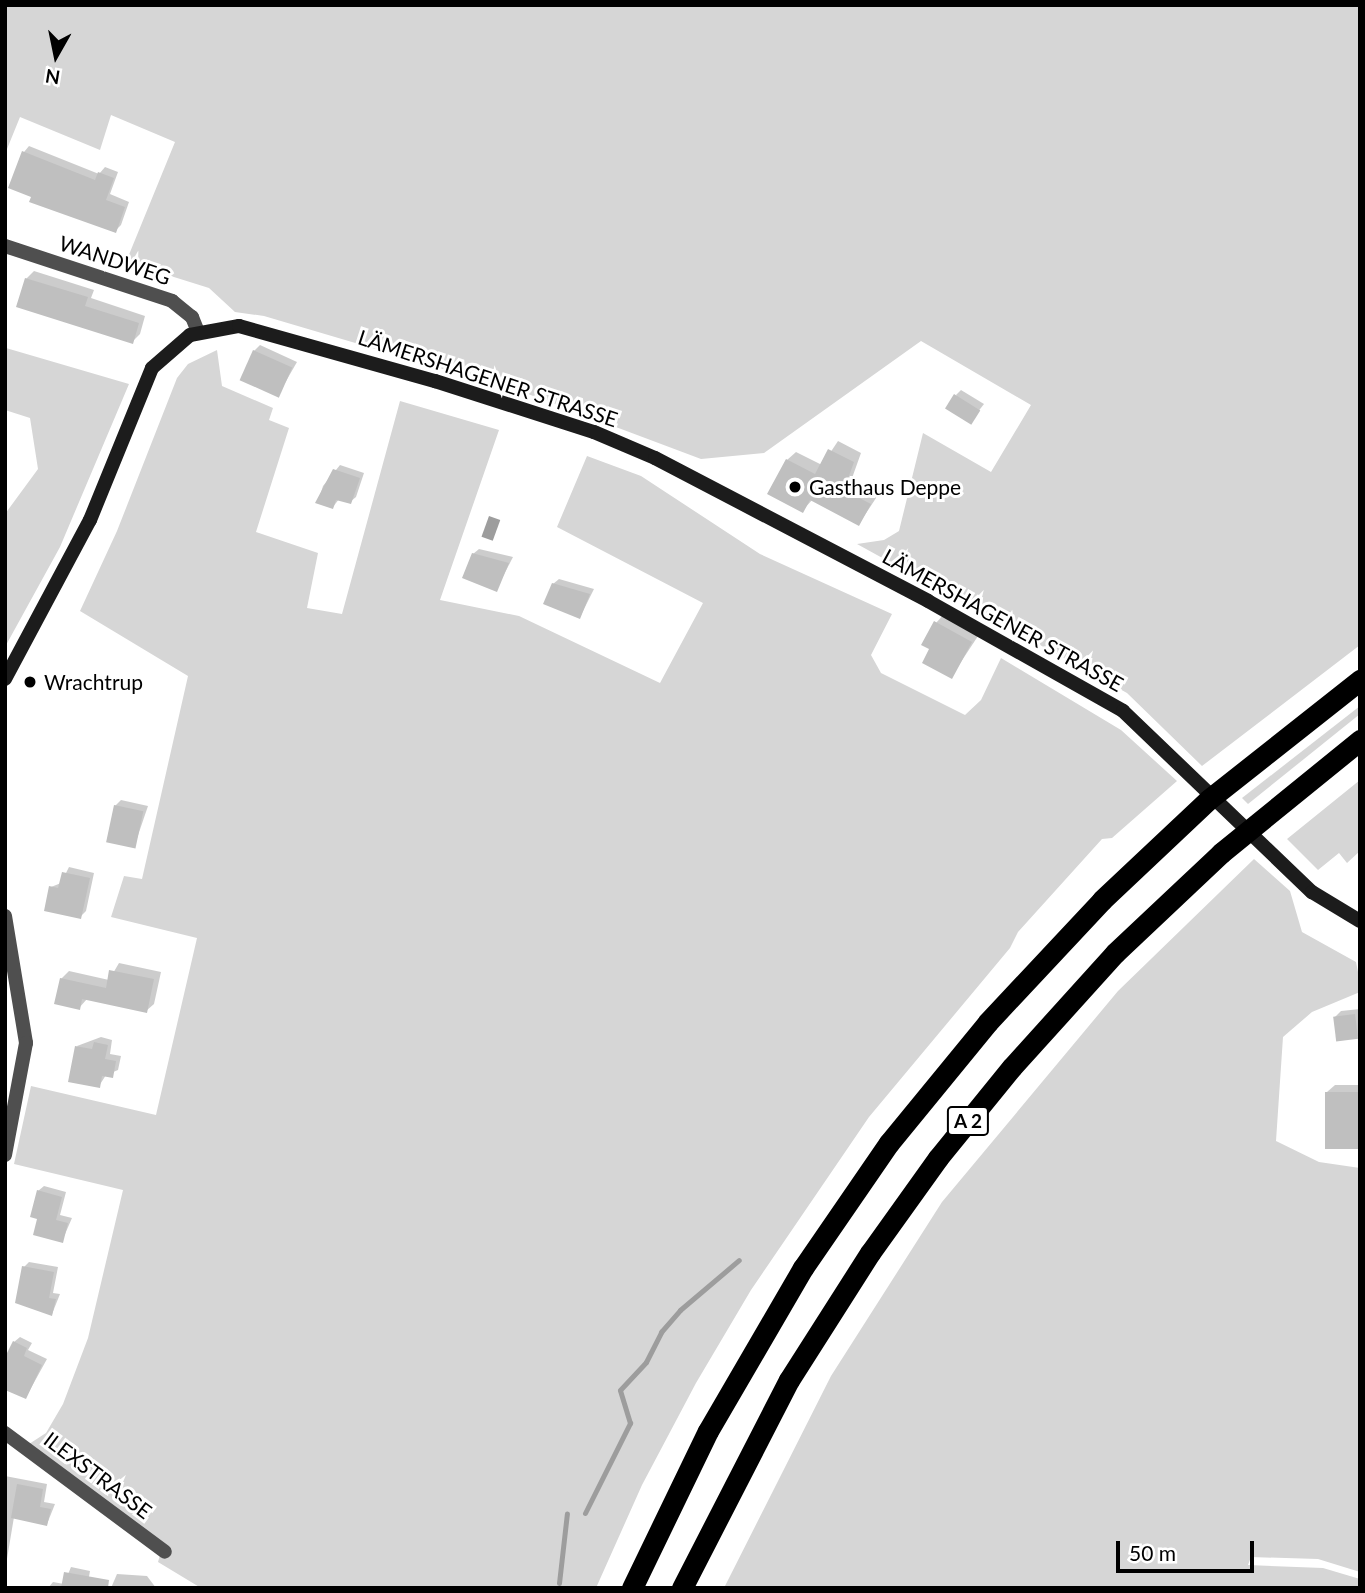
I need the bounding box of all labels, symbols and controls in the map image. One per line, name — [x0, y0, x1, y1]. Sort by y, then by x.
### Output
north arrow — [21, 21, 91, 91]
text: N — [44, 65, 62, 90]
street label: WANDWEG — [56, 230, 174, 290]
street label: LÄMERSHAGENER STRASSE — [355, 324, 621, 432]
place label: Gasthaus Deppe — [809, 474, 961, 500]
marker: Gasthaus Deppe — [787, 479, 803, 495]
street label: LÄMERSHAGENER STRASSE — [878, 543, 1128, 697]
place label: Wrachtrup — [44, 669, 143, 695]
marker: Wrachtrup — [22, 674, 38, 690]
road number: A 2 — [945, 1106, 991, 1136]
street label: ILEXSTRASSE — [39, 1426, 157, 1524]
scale bar — [1120, 1526, 1258, 1570]
text: 50 m — [1129, 1540, 1176, 1565]

